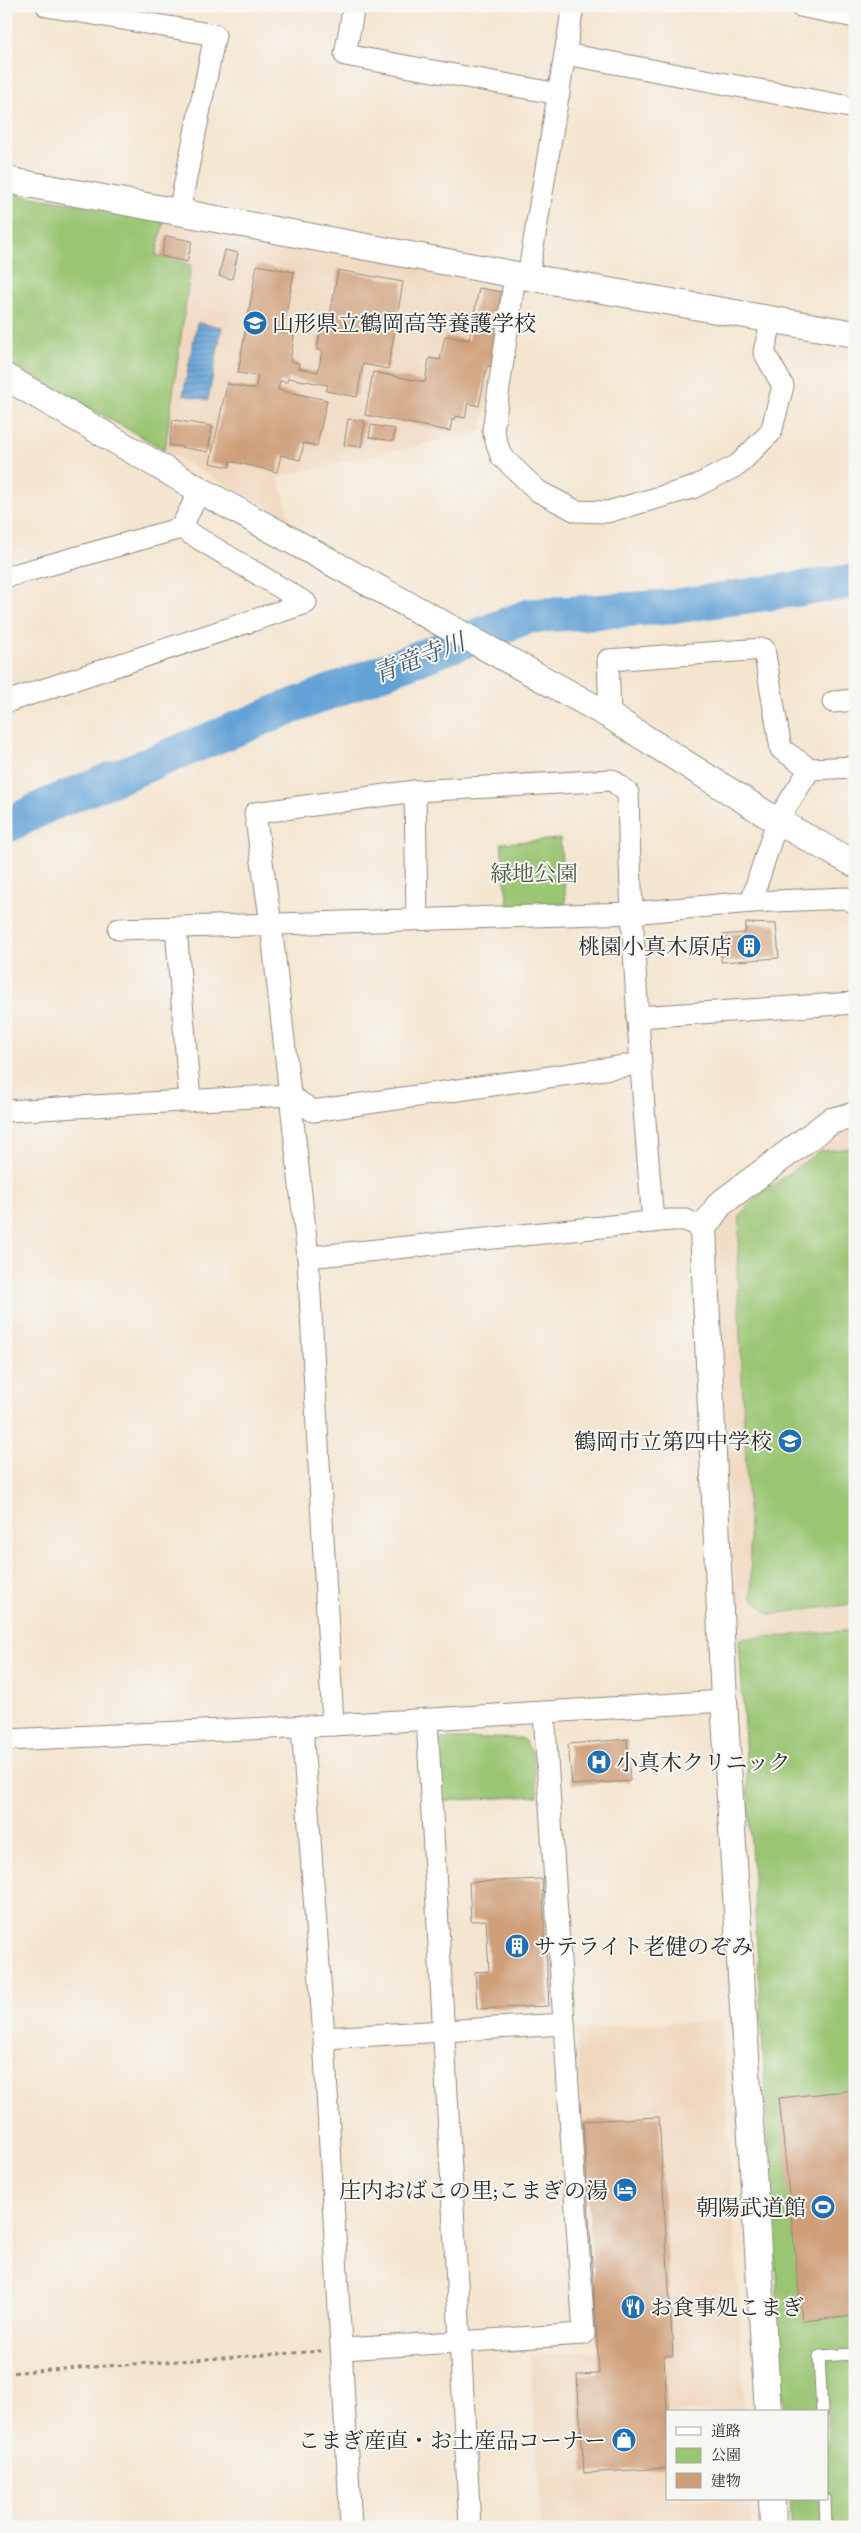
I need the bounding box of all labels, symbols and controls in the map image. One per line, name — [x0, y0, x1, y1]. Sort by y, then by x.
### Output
place label: 山形県立鶴岡高等養護学校 — [272, 309, 536, 338]
school or university icon: 山形県立鶴岡高等養護学校 — [242, 310, 268, 336]
water label: 青竜寺川 — [368, 625, 472, 689]
park label: 緑地公園 — [490, 859, 578, 888]
place label: 桃園小真木原店 — [578, 932, 732, 961]
building icon: 桃園小真木原店 — [736, 933, 762, 959]
place label: 鶴岡市立第四中学校 — [574, 1427, 772, 1456]
school or university icon: 鶴岡市立第四中学校 — [777, 1428, 803, 1454]
place label: 小真木クリニック — [616, 1748, 791, 1777]
hospital icon: 小真木クリニック — [586, 1749, 612, 1775]
place label: サテライト老健のぞみ — [534, 1932, 753, 1961]
building icon: サテライト老健のぞみ — [504, 1933, 530, 1959]
place label: 庄内おばこの里;こまぎの湯 — [339, 2176, 608, 2205]
hotel icon: 庄内おばこの里;こまぎの湯 — [612, 2177, 638, 2203]
place label: 朝陽武道館 — [696, 2193, 806, 2222]
sports icon: 朝陽武道館 — [810, 2194, 836, 2220]
place label: お食事処こまぎ — [650, 2293, 804, 2322]
restaurant icon: お食事処こまぎ — [620, 2294, 646, 2320]
legend — [666, 2410, 828, 2500]
text: 道路 — [711, 2421, 741, 2440]
place label: こまぎ産直・お土産品コーナー — [298, 2426, 606, 2455]
shop icon: こまぎ産直・お土産品コーナー — [611, 2427, 637, 2453]
text: 公園 — [711, 2445, 741, 2464]
text: 建物 — [711, 2471, 741, 2490]

